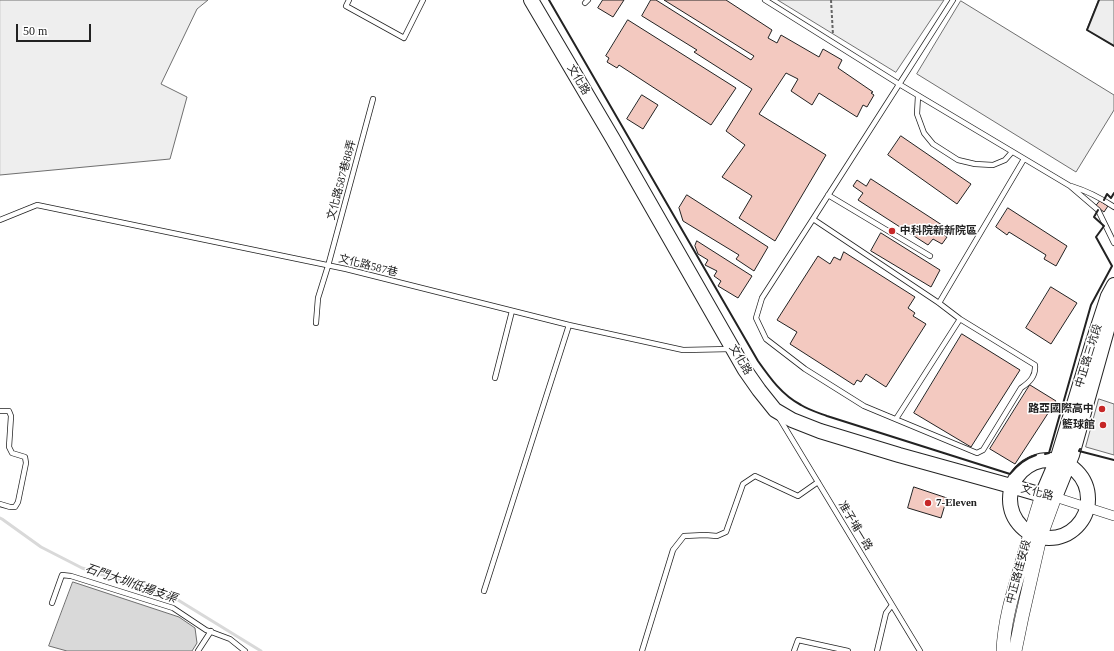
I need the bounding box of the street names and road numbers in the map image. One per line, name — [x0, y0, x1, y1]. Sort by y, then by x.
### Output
street label: 文化路 — [564, 62, 592, 98]
street label: 文化路587巷88弄 — [325, 138, 359, 222]
street label: 文化路587巷 — [337, 252, 399, 280]
street label: 中正路三坑段 — [1073, 323, 1105, 389]
street label: 文化路 — [726, 342, 754, 378]
street label: 文化路 — [1019, 483, 1055, 503]
street label: 准子埔一路 — [835, 499, 875, 553]
street label: 中正路佳安段 — [1004, 538, 1034, 606]

